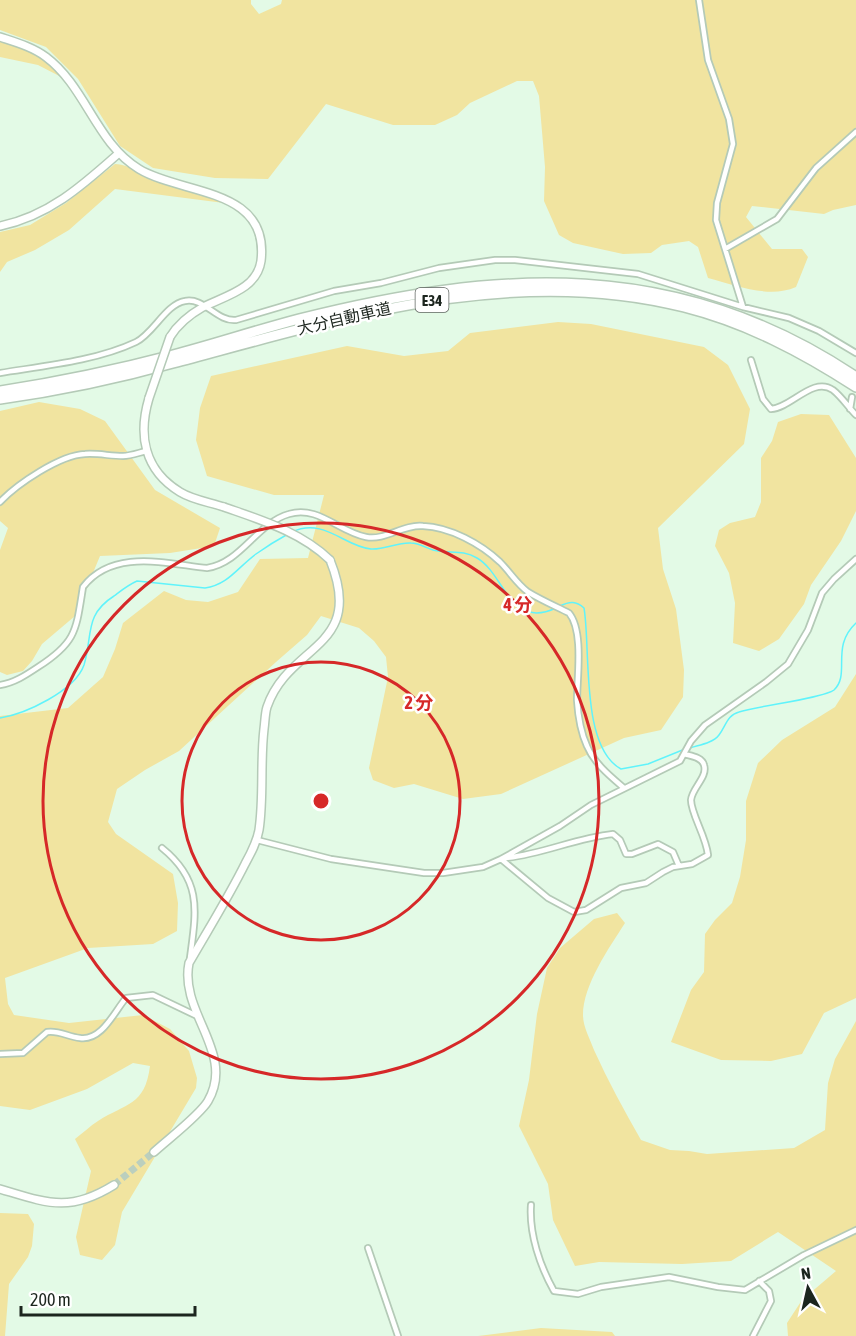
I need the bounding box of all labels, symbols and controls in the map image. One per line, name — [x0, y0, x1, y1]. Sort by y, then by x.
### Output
road number: E34 — [416, 288, 448, 312]
street label: 大分自動車道 — [295, 298, 393, 338]
text: 4 分 — [503, 594, 532, 615]
text: 2 分 — [405, 692, 433, 713]
centre of rings — [311, 791, 331, 811]
north arrow — [778, 1258, 838, 1318]
text: N — [800, 1264, 812, 1283]
scale bar — [21, 1279, 195, 1317]
text: 200 m — [30, 1289, 71, 1310]

